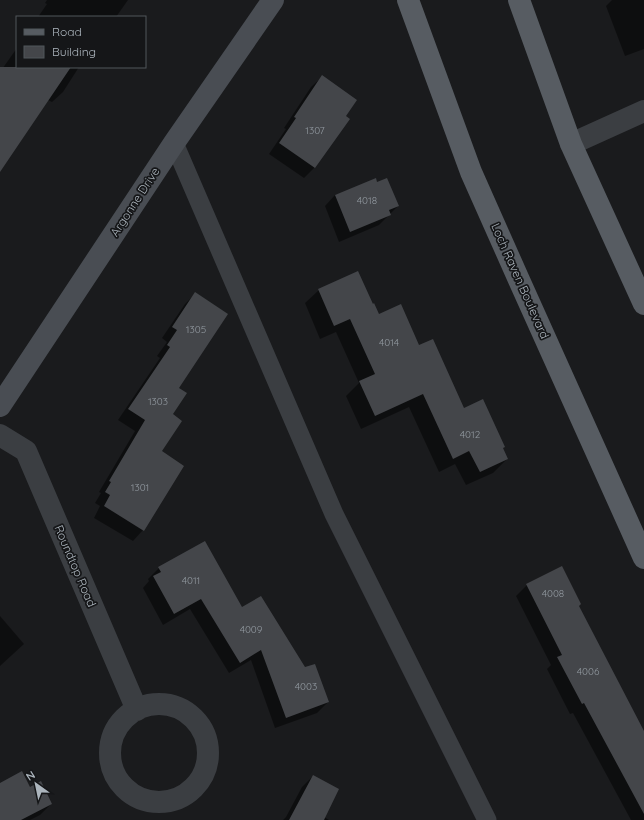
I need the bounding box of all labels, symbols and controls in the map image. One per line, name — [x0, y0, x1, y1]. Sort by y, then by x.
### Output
legend — [16, 16, 146, 68]
text: Road — [52, 24, 82, 39]
text: Building — [52, 44, 96, 59]
house number: 1307 — [305, 124, 325, 137]
street label: Argonne Drive — [107, 164, 163, 239]
house number: 4018 — [357, 194, 377, 207]
street label: Loch Raven Boulevard — [488, 221, 553, 341]
house number: 1305 — [186, 323, 206, 336]
house number: 4014 — [379, 336, 399, 349]
house number: 1303 — [148, 395, 168, 408]
house number: 4012 — [460, 428, 481, 441]
house number: 1301 — [131, 481, 149, 494]
street label: Roundtop Road — [51, 522, 100, 609]
house number: 4011 — [182, 574, 200, 587]
house number: 4008 — [542, 587, 564, 600]
house number: 4009 — [240, 623, 263, 636]
house number: 4006 — [577, 665, 600, 678]
house number: 4003 — [295, 680, 317, 693]
north arrow — [16, 764, 56, 804]
text: N — [23, 768, 38, 784]

